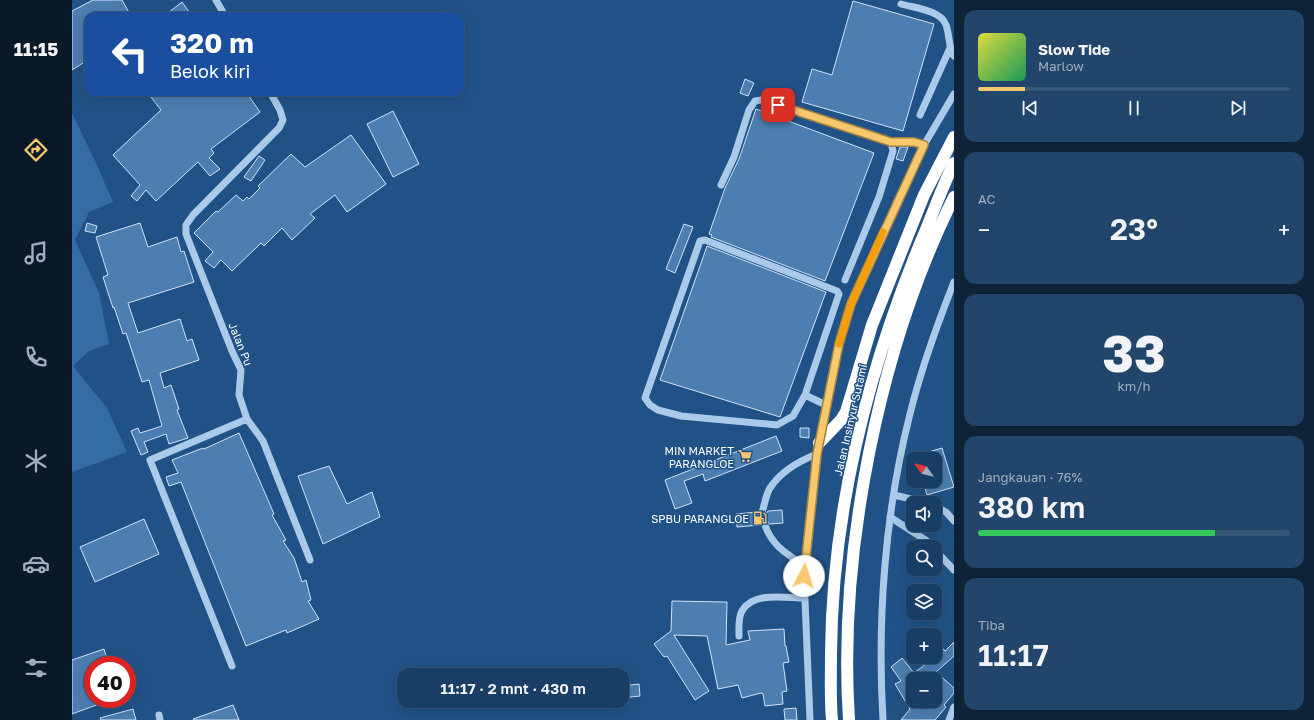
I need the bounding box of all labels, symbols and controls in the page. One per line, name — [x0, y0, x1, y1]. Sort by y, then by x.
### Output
text: 320 m — [170, 26, 254, 59]
icon: left — [104, 28, 156, 80]
text: 11:15 — [14, 38, 58, 60]
text: Slow Tide — [1038, 40, 1110, 58]
text: Marlow — [1038, 58, 1084, 74]
text: Belok kiri — [170, 60, 250, 82]
pin — [761, 88, 795, 122]
icon: arrive — [767, 94, 789, 116]
icon: previous — [1019, 97, 1041, 119]
icon: pause — [1123, 97, 1145, 119]
icon: next — [1227, 97, 1249, 119]
icon: directions — [22, 136, 50, 164]
text: AC — [978, 191, 995, 207]
text: 23° — [1110, 211, 1158, 247]
text: − — [978, 216, 990, 243]
text: + — [1278, 216, 1290, 243]
icon: music — [22, 239, 50, 267]
street label: Jalan Pu — [226, 321, 256, 367]
text: 33 — [1102, 321, 1166, 383]
icon: phone — [22, 343, 50, 371]
street label: Jalan Insinyur Sutami — [831, 363, 869, 477]
text: km/h — [1117, 378, 1151, 394]
place label: MIN MARKET PARANGLOE — [664, 444, 734, 470]
icon: climate — [22, 447, 50, 475]
supermarket icon: MIN MARKET PARANGLOE — [737, 448, 753, 464]
north arrow — [906, 452, 942, 488]
map controls — [906, 452, 942, 708]
text: Jangkauan · 76% — [978, 469, 1082, 485]
text: 380 km — [978, 489, 1085, 525]
button: sound — [906, 496, 942, 532]
fuel station icon: SPBU PARANGLOE — [752, 510, 768, 526]
place label: SPBU PARANGLOE — [651, 512, 749, 525]
button: search — [906, 540, 942, 576]
icon: car — [22, 550, 50, 578]
position arrow — [783, 555, 825, 597]
button: layers — [906, 584, 942, 620]
text: Tiba — [978, 617, 1005, 633]
button: + — [906, 628, 942, 664]
text: 11:17 — [978, 637, 1049, 673]
icon: filters — [22, 654, 50, 682]
speed limit sign: 40 — [84, 656, 136, 708]
button: − — [906, 672, 942, 708]
text: 11:17 · 2 mnt · 430 m — [440, 679, 586, 697]

